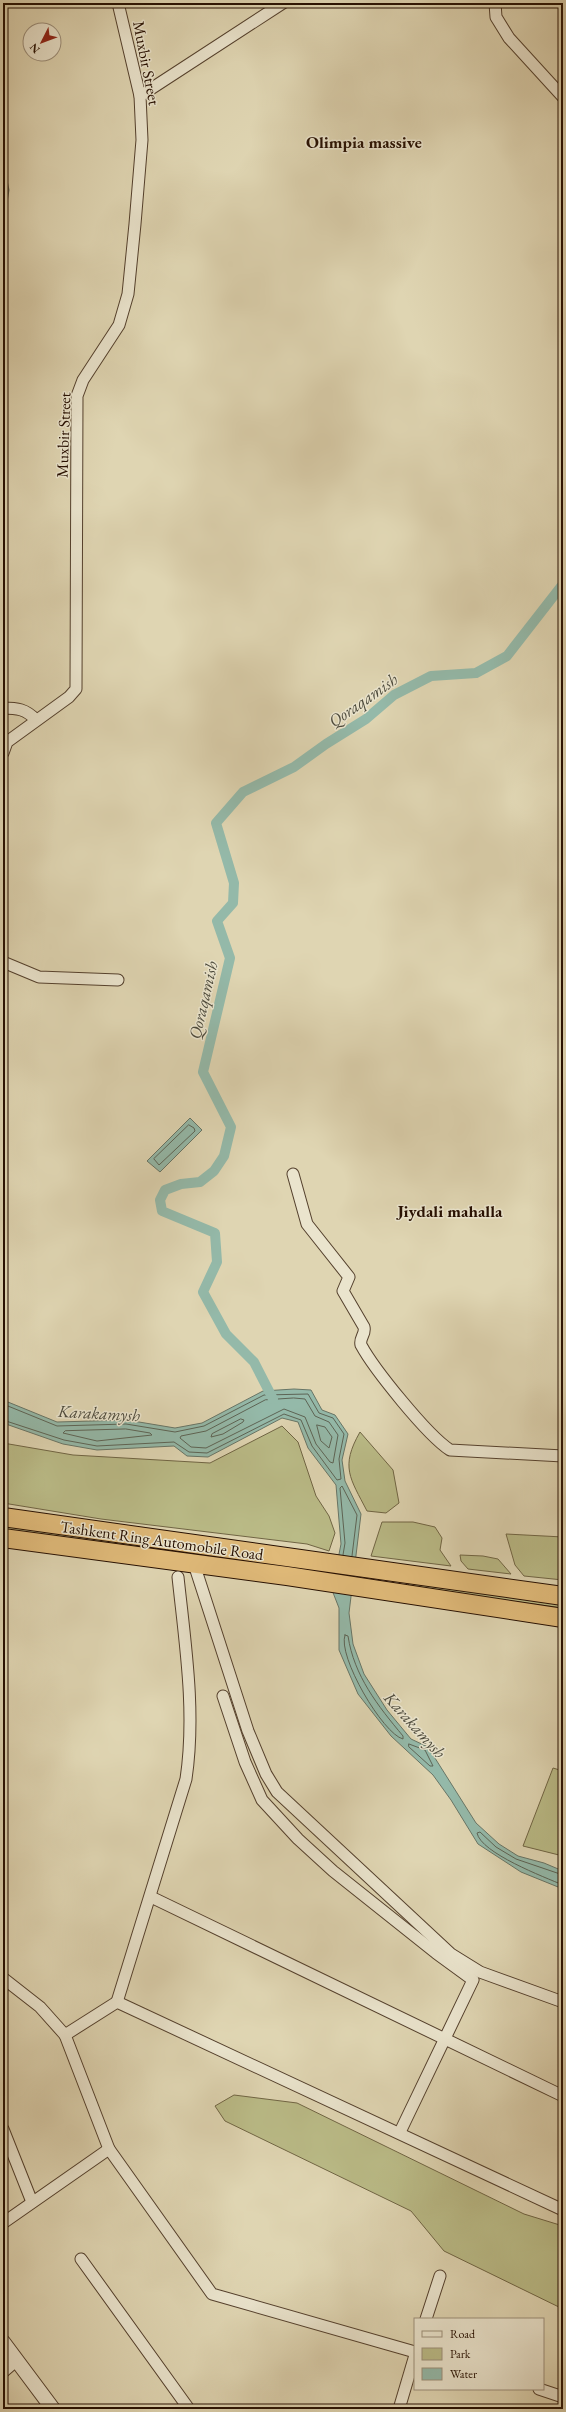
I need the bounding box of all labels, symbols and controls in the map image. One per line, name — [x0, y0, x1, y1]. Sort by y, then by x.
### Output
street label: Muxbir Street — [128, 19, 165, 107]
north arrow — [22, 22, 62, 62]
text: N — [26, 41, 43, 57]
district label: Olimpia massive — [306, 131, 422, 153]
street label: Muxbir Street — [52, 392, 75, 478]
water label: Qoraqamish — [324, 668, 403, 733]
water label: Qoraqamish — [183, 958, 224, 1041]
district label: Jiydali mahalla — [396, 1200, 503, 1222]
water label: Karakamysh — [56, 1400, 141, 1426]
street label: Tashkent Ring Automobile Road — [59, 1516, 266, 1565]
water label: Karakamysh — [379, 1686, 451, 1763]
legend — [414, 2318, 544, 2390]
text: Road — [450, 2326, 476, 2342]
text: Park — [450, 2346, 471, 2362]
text: Water — [450, 2366, 477, 2382]

